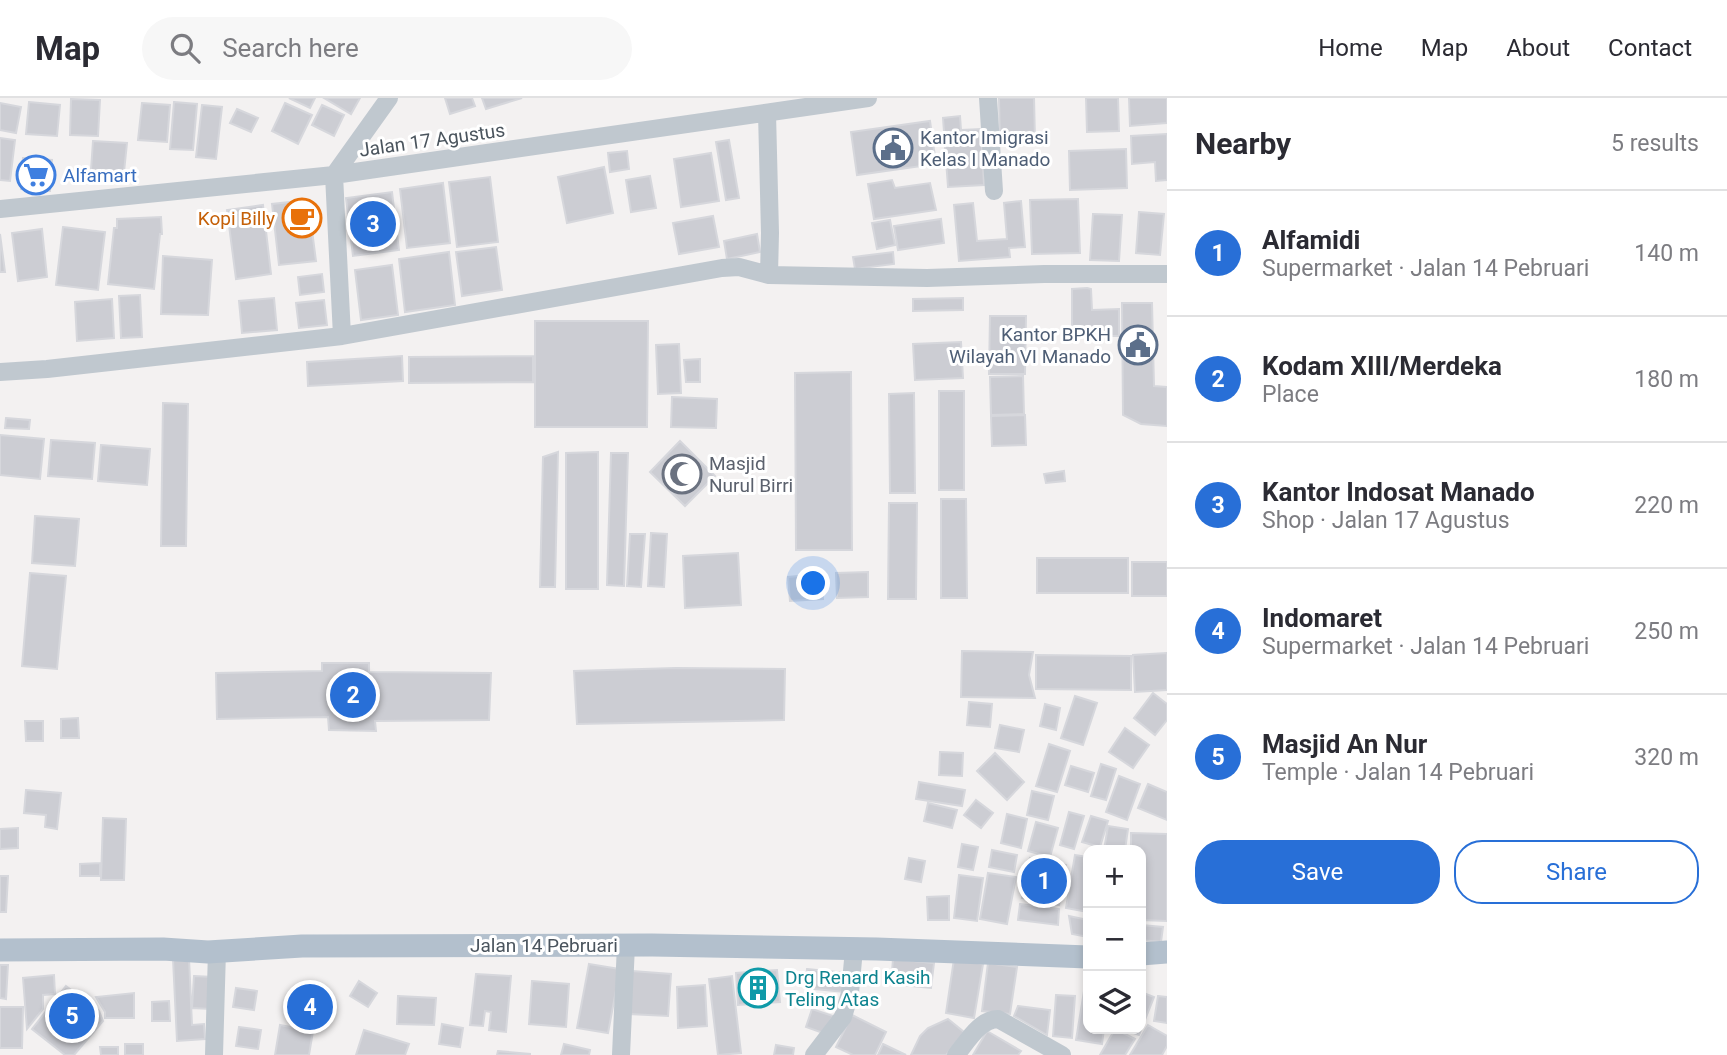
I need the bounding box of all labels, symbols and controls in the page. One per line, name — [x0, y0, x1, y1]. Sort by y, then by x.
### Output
search box — [142, 17, 632, 80]
text: Map — [35, 29, 100, 68]
icon: search — [166, 29, 204, 67]
text: Search here — [222, 33, 359, 63]
text: Home — [1318, 34, 1383, 62]
text: Map — [1421, 34, 1468, 62]
text: About — [1506, 34, 1570, 62]
text: Contact — [1608, 34, 1692, 62]
street label: Jalan 17 Agustus — [358, 118, 506, 162]
place label: Kantor Imigrasi Kelas I Manado — [920, 126, 1050, 171]
text: Nearby — [1195, 126, 1291, 161]
public building icon: Kantor Imigrasi Kelas I Manado — [872, 127, 914, 169]
text: 5 results — [1611, 130, 1699, 157]
supermarket icon: Alfamart — [15, 154, 57, 196]
place label: Alfamart — [63, 164, 137, 187]
cafe icon: Kopi Billy — [281, 197, 323, 239]
pin: 3 — [350, 198, 396, 250]
place label: Kopi Billy — [198, 207, 275, 230]
text: Alfamidi — [1262, 225, 1361, 255]
text: 1 — [1211, 240, 1225, 267]
text: 140 m — [1634, 240, 1699, 267]
text: Supermarket · Jalan 14 Pebruari — [1262, 255, 1589, 282]
place label: Kantor BPKH Wilayah VI Manado — [949, 323, 1111, 368]
public building icon: Kantor BPKH Wilayah VI Manado — [1117, 324, 1159, 366]
text: Kodam XIII/Merdeka — [1262, 351, 1502, 381]
text: 2 — [1211, 366, 1225, 393]
text: 180 m — [1634, 366, 1699, 393]
text: Place — [1262, 381, 1319, 408]
place label: Masjid Nurul Birri — [709, 452, 793, 497]
mosque icon: Masjid Nurul Birri — [661, 453, 703, 495]
text: Kantor Indosat Manado — [1262, 477, 1535, 507]
text: 3 — [1211, 492, 1225, 519]
text: 220 m — [1634, 492, 1699, 519]
text: Shop · Jalan 17 Agustus — [1262, 507, 1510, 534]
your location — [796, 566, 830, 600]
text: Indomaret — [1262, 603, 1382, 633]
text: 4 — [1211, 618, 1225, 645]
text: 250 m — [1634, 618, 1699, 645]
text: Supermarket · Jalan 14 Pebruari — [1262, 633, 1589, 660]
pin: 2 — [330, 669, 376, 721]
text: Masjid An Nur — [1262, 729, 1427, 759]
text: 5 — [1211, 744, 1225, 771]
text: 320 m — [1634, 744, 1699, 771]
text: Temple · Jalan 14 Pebruari — [1262, 759, 1534, 786]
button: Save — [1195, 840, 1440, 904]
button: Share — [1454, 840, 1699, 904]
map controls — [1083, 845, 1146, 1034]
button: + — [1083, 845, 1146, 908]
pin: 1 — [1021, 855, 1067, 907]
button: − — [1083, 908, 1146, 971]
street label: Jalan 14 Pebruari — [470, 934, 618, 957]
place label: Drg Renard Kasih Teling Atas — [785, 966, 931, 1011]
building icon: Drg Renard Kasih Teling Atas — [737, 967, 779, 1009]
button: layers — [1083, 971, 1146, 1034]
pin: 4 — [287, 981, 333, 1033]
pin: 5 — [49, 990, 95, 1042]

